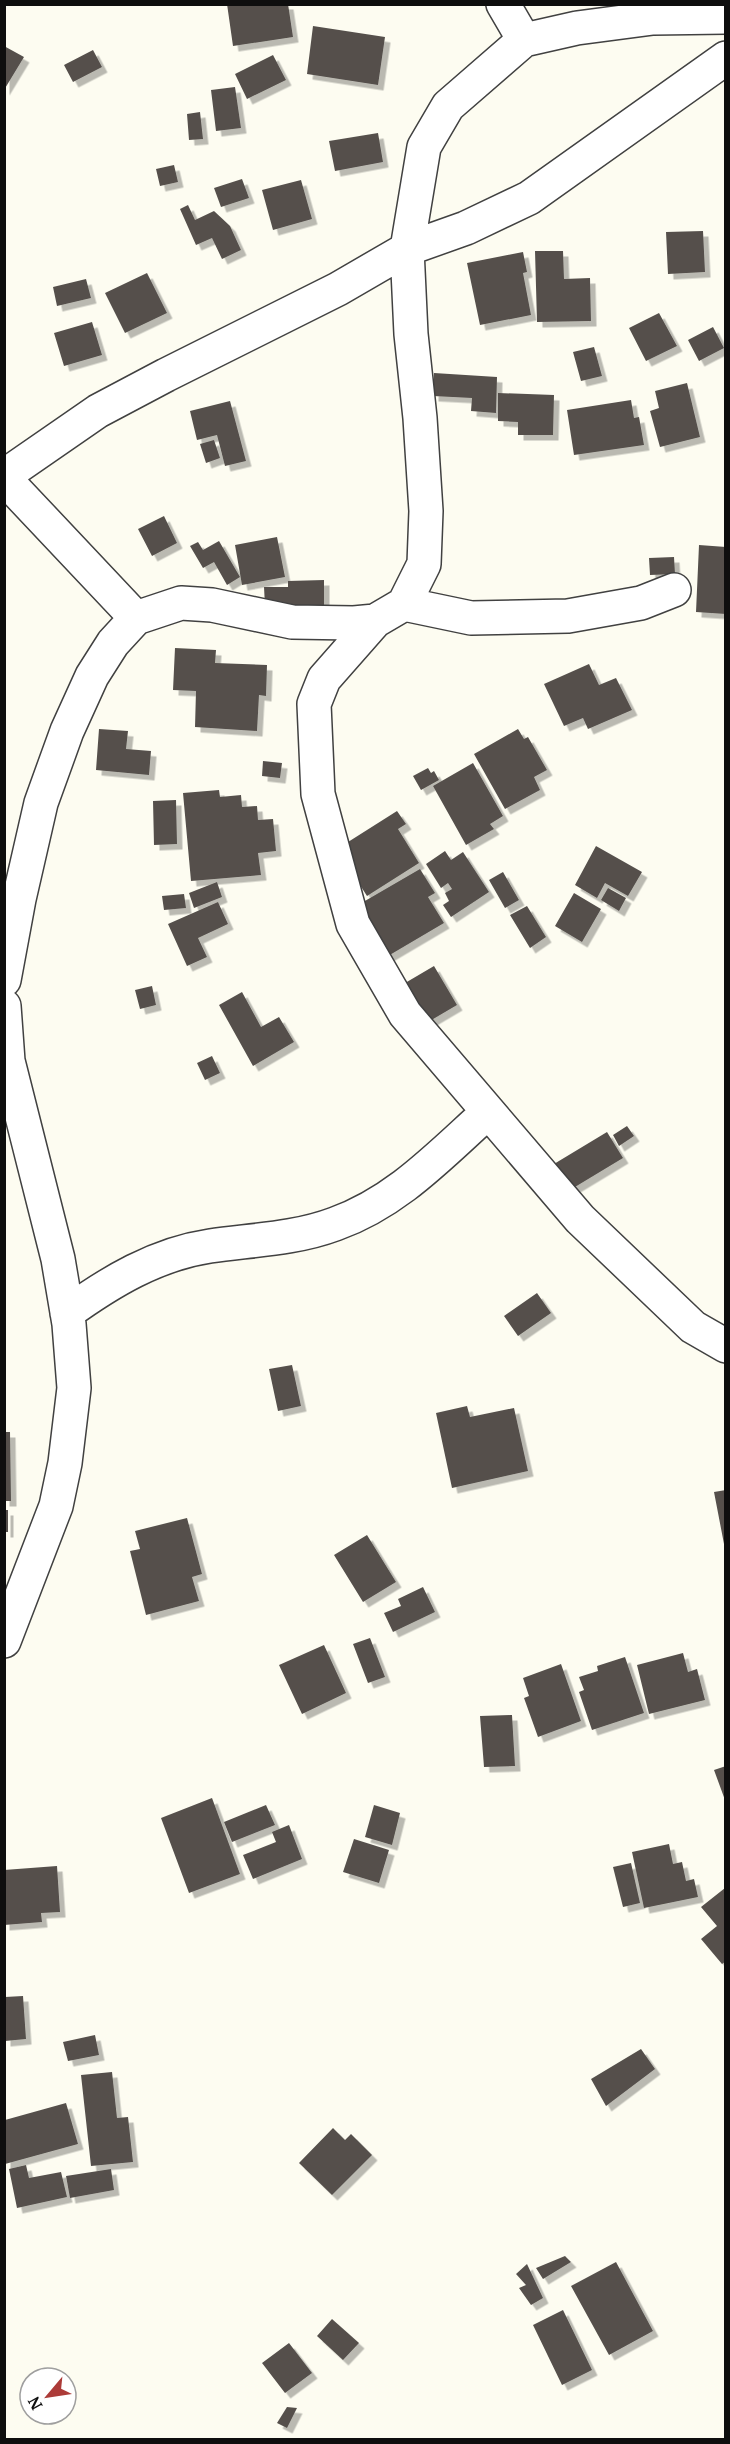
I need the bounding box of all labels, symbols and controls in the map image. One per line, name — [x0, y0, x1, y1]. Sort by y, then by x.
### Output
north arrow — [18, 2366, 78, 2426]
text: N — [22, 2393, 47, 2414]

